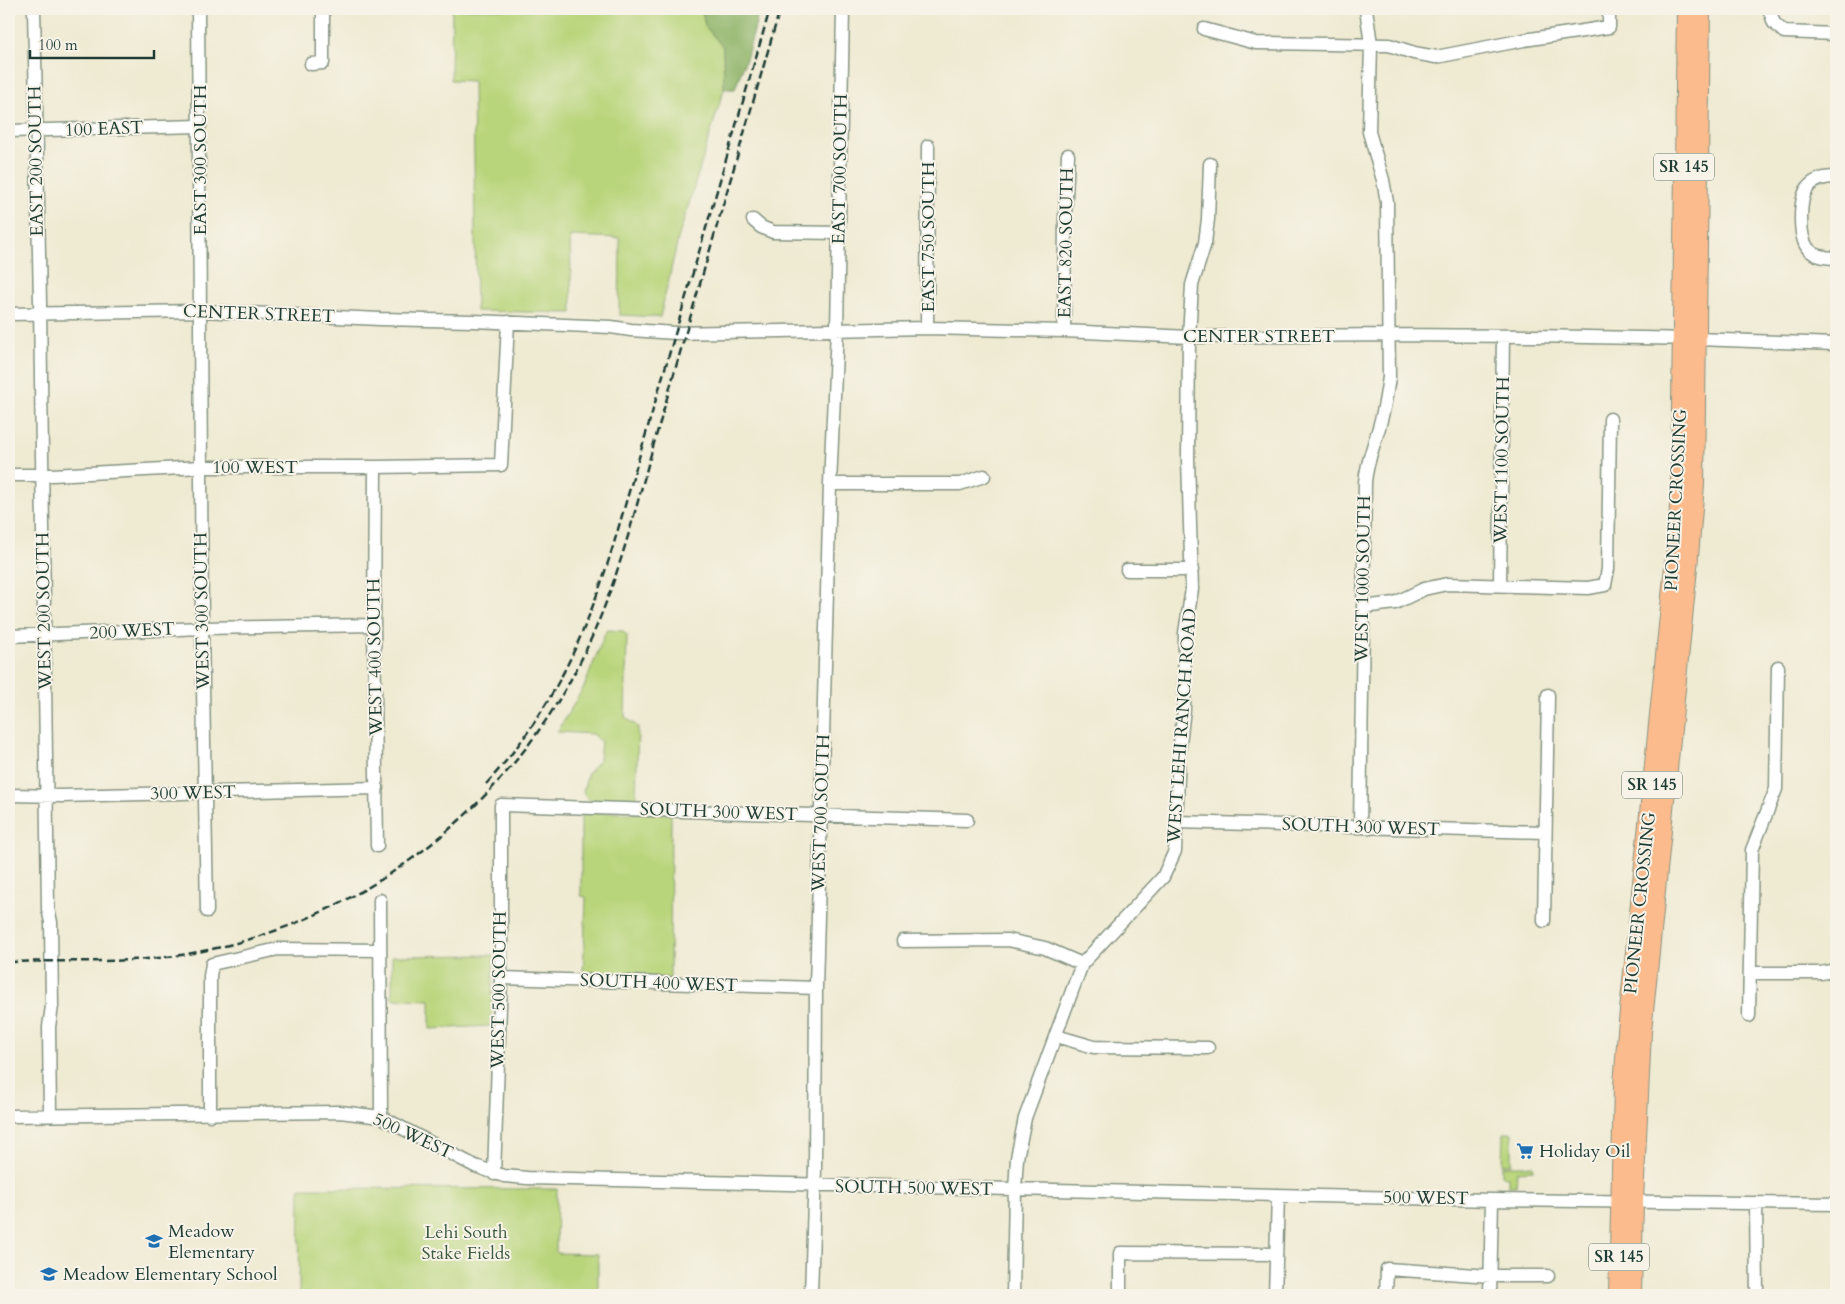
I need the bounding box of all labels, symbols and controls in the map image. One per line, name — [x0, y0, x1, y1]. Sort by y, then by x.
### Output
scale bar — [30, 28, 154, 60]
text: 100 m — [38, 35, 78, 55]
street label: EAST 200 SOUTH — [22, 85, 50, 237]
street label: EAST 300 SOUTH — [188, 85, 213, 235]
street label: EAST 700 SOUTH — [826, 93, 854, 245]
street label: 100 EAST — [64, 115, 144, 143]
road number: SR 145 — [1654, 154, 1714, 180]
street label: EAST 750 SOUTH — [916, 162, 941, 312]
street label: EAST 820 SOUTH — [1052, 167, 1080, 319]
street label: CENTER STREET — [183, 299, 335, 329]
street label: CENTER STREET — [1183, 324, 1335, 349]
street label: WEST 1100 SOUTH — [1488, 376, 1516, 545]
street label: PIONEER CROSSING — [1659, 408, 1693, 592]
street label: 100 WEST — [212, 455, 298, 480]
street label: WEST 1000 SOUTH — [1349, 495, 1377, 664]
street label: WEST 200 SOUTH — [30, 532, 58, 691]
street label: WEST 300 SOUTH — [188, 532, 216, 691]
street label: WEST 400 SOUTH — [361, 578, 389, 737]
street label: WEST LEHI RANCH ROAD — [1161, 608, 1203, 845]
street label: 200 WEST — [89, 616, 175, 646]
street label: WEST 700 SOUTH — [806, 734, 836, 893]
road number: SR 145 — [1622, 772, 1682, 798]
street label: 300 WEST — [150, 780, 236, 806]
street label: SOUTH 300 WEST — [640, 797, 798, 827]
street label: PIONEER CROSSING — [1618, 811, 1662, 995]
street label: SOUTH 300 WEST — [1282, 812, 1440, 842]
street label: WEST 500 SOUTH — [485, 911, 513, 1070]
street label: SOUTH 400 WEST — [580, 968, 738, 998]
street label: 500 WEST — [369, 1107, 457, 1165]
place label: Holiday Oil — [1539, 1139, 1631, 1164]
supermarket icon: Holiday Oil — [1515, 1141, 1535, 1161]
street label: SOUTH 500 WEST — [835, 1174, 993, 1202]
street label: 500 WEST — [1383, 1185, 1469, 1211]
place label: Meadow Elementary — [168, 1219, 256, 1265]
park label: Lehi South Stake Fields — [422, 1220, 510, 1266]
school or university icon: Meadow Elementary — [144, 1231, 164, 1251]
road number: SR 145 — [1589, 1244, 1649, 1270]
place label: Meadow Elementary School — [63, 1262, 278, 1287]
school or university icon: Meadow Elementary School — [39, 1264, 59, 1284]

